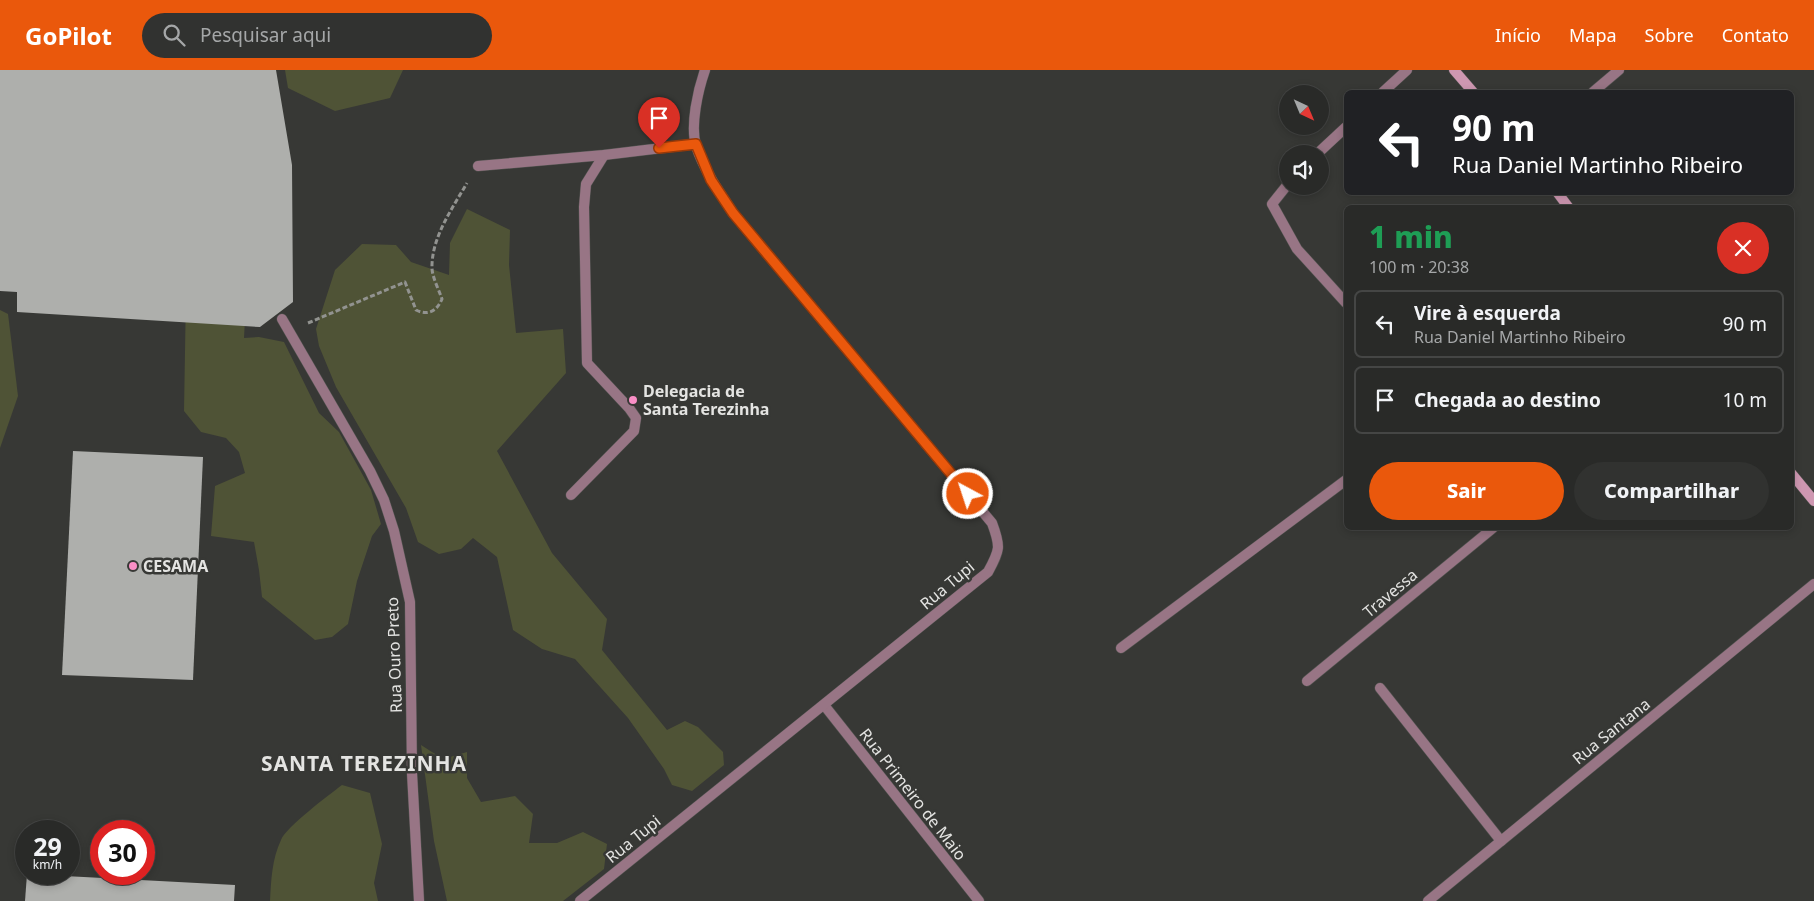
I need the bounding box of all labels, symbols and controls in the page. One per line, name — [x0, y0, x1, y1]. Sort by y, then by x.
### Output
search box — [142, 13, 492, 58]
text: GoPilot — [25, 19, 112, 52]
icon: search — [160, 21, 188, 49]
text: Pesquisar aqui — [200, 22, 331, 48]
text: Início — [1495, 23, 1541, 47]
text: Mapa — [1569, 23, 1617, 47]
text: Sobre — [1645, 23, 1694, 47]
text: Contato — [1722, 23, 1789, 47]
north arrow — [1279, 85, 1329, 135]
map controls — [1279, 85, 1329, 195]
pin — [638, 97, 680, 148]
icon: arrive — [645, 104, 673, 132]
text: 90 m — [1452, 104, 1535, 151]
icon: left — [1369, 110, 1434, 175]
button: sound — [1279, 145, 1329, 195]
text: Rua Daniel Martinho Ribeiro — [1452, 149, 1743, 179]
text: 1 min — [1369, 216, 1453, 257]
button: close — [1717, 222, 1769, 274]
text: 100 m · 20:38 — [1369, 256, 1469, 278]
text: Vire à esquerda — [1414, 300, 1561, 326]
icon: left — [1371, 310, 1399, 338]
text: 90 m — [1723, 311, 1767, 337]
text: Rua Daniel Martinho Ribeiro — [1414, 326, 1626, 348]
place label: Delegacia de Santa Terezinha — [643, 380, 769, 420]
icon: arrive — [1371, 386, 1399, 414]
text: Chegada ao destino — [1414, 387, 1601, 413]
text: 10 m — [1723, 387, 1767, 413]
marker: Delegacia de Santa Terezinha — [627, 394, 639, 406]
button: Sair — [1369, 462, 1564, 520]
button: Compartilhar — [1574, 462, 1769, 520]
position arrow — [941, 467, 993, 519]
place label: CESAMA — [143, 555, 209, 577]
street label: Rua Tupi — [915, 556, 979, 614]
marker: CESAMA — [127, 560, 139, 572]
street label: Travessa — [1358, 564, 1422, 622]
street label: Rua Ouro Preto — [381, 597, 407, 713]
street label: Rua Santana — [1567, 693, 1655, 769]
street label: Rua Primeiro de Maio — [854, 723, 972, 865]
district label: SANTA TEREZINHA — [261, 749, 467, 777]
street label: Rua Tupi — [601, 810, 665, 868]
speed limit sign: 30 — [90, 820, 155, 885]
text: 29 — [33, 829, 62, 863]
text: km/h — [33, 856, 62, 873]

